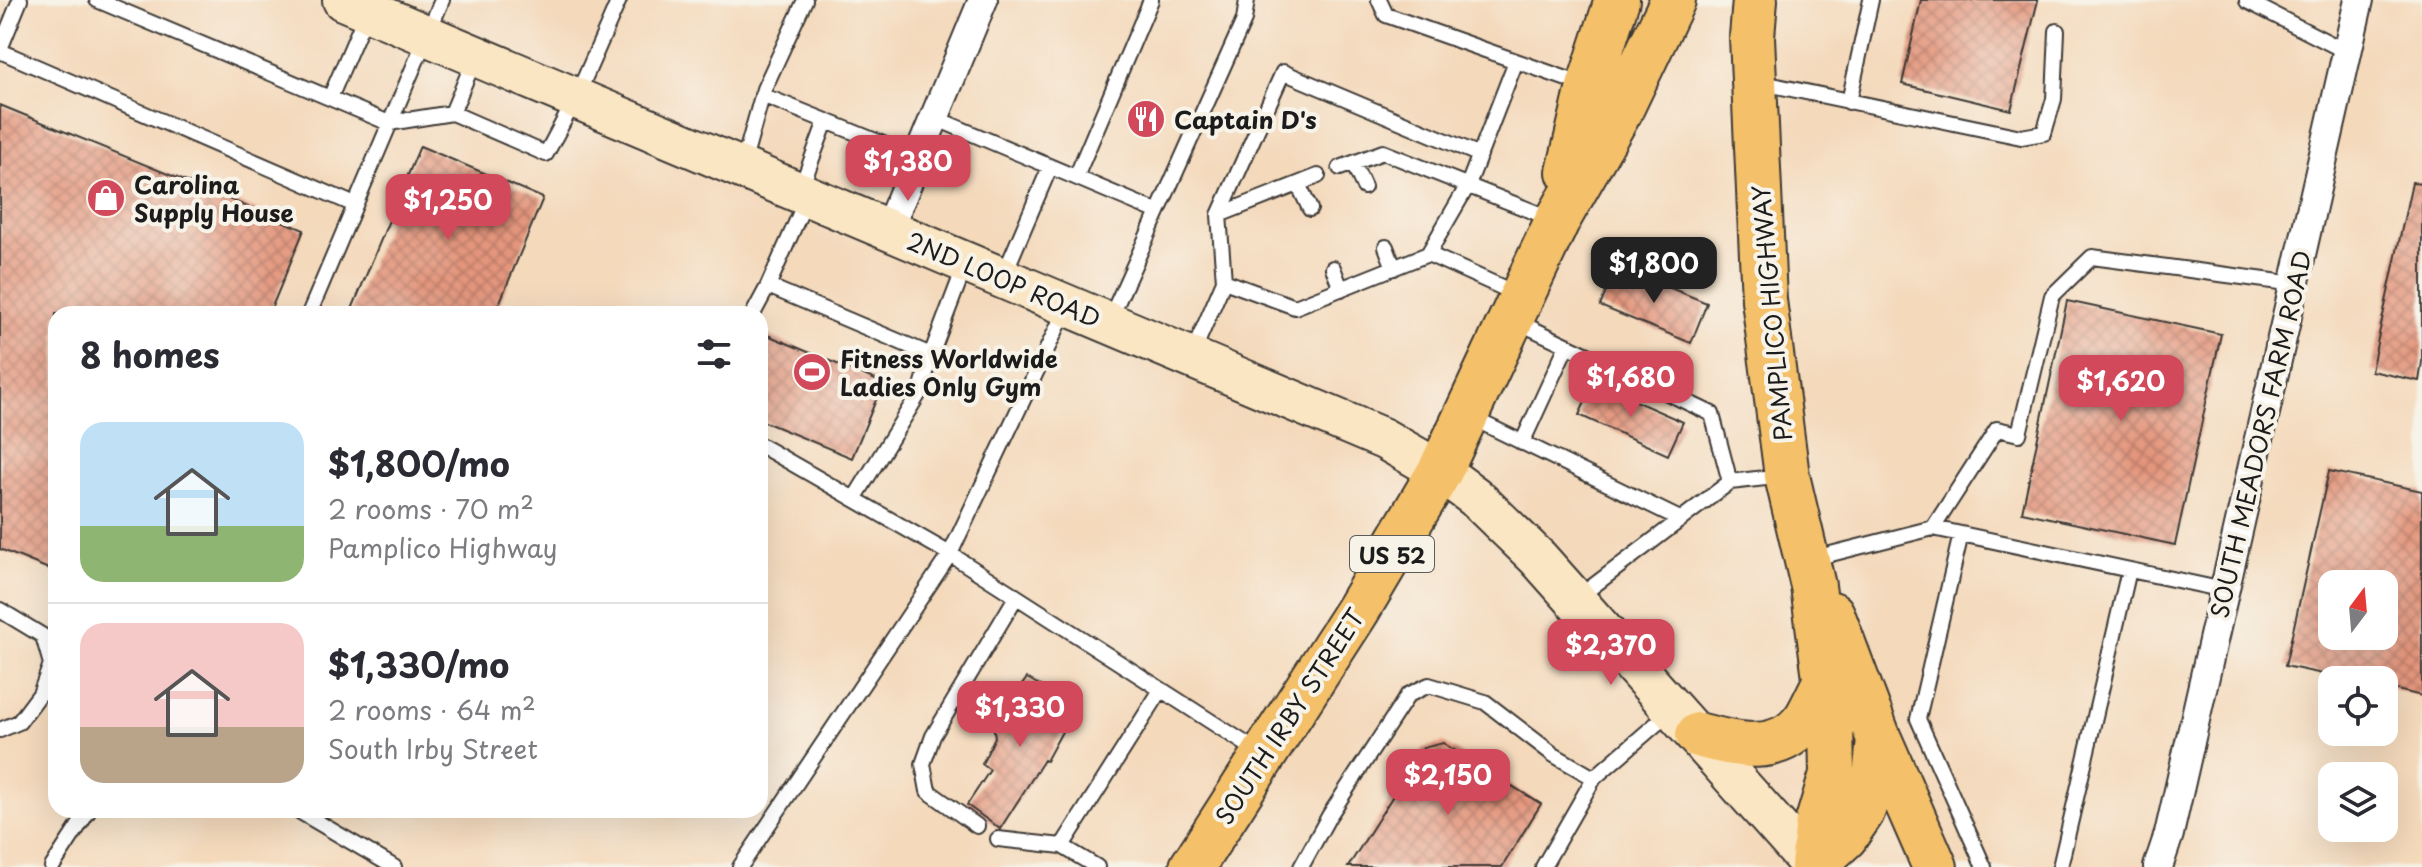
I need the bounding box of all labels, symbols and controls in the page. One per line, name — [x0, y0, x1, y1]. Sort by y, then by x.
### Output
restaurant icon: Captain D's — [1125, 98, 1167, 140]
place label: Captain D's — [1174, 101, 1317, 137]
pin: $1,380 — [843, 135, 973, 203]
text: $1,380 — [864, 141, 952, 180]
place label: Carolina Supply House — [134, 166, 294, 230]
pin: $1,250 — [383, 174, 513, 242]
shop icon: Carolina Supply House — [85, 177, 127, 219]
text: $1,250 — [404, 180, 492, 219]
street label: PAMPLICO HIGHWAY — [1742, 184, 1800, 442]
street label: 2ND LOOP ROAD — [902, 222, 1106, 336]
pin: $1,800 — [1589, 237, 1719, 305]
text: $1,800 — [1609, 243, 1699, 282]
street label: SOUTH MEADORS FARM ROAD — [2200, 247, 2320, 621]
text: 8 homes — [80, 328, 220, 380]
icon: filters — [692, 332, 736, 376]
place label: Fitness Worldwide Ladies Only Gym — [840, 340, 1058, 404]
sports icon: Fitness Worldwide Ladies Only Gym — [791, 351, 833, 393]
pin: $1,680 — [1566, 351, 1696, 419]
pin: $1,620 — [2056, 355, 2186, 423]
text: $1,680 — [1587, 357, 1675, 396]
text: $1,620 — [2077, 361, 2165, 400]
text: $1,800/mo — [328, 437, 510, 489]
icon: home — [144, 454, 240, 550]
text: 2 rooms · 70 m² — [328, 489, 534, 528]
text: Pamplico Highway — [328, 528, 557, 567]
road number: US 52 — [1350, 536, 1434, 572]
north arrow — [2318, 570, 2398, 650]
map controls — [2318, 570, 2398, 842]
street label: SOUTH IRBY STREET — [1206, 600, 1373, 831]
pin: $2,370 — [1546, 619, 1676, 687]
text: $2,370 — [1565, 625, 1657, 664]
text: $1,330/mo — [328, 638, 509, 690]
icon: home — [144, 655, 240, 751]
button: locate — [2318, 666, 2398, 746]
pin: $1,330 — [955, 681, 1085, 749]
text: $1,330 — [975, 687, 1065, 726]
text: 2 rooms · 64 m² — [328, 690, 536, 729]
text: South Irby Street — [328, 729, 538, 768]
pin: $2,150 — [1383, 749, 1513, 817]
text: $2,150 — [1404, 755, 1492, 794]
button: layers — [2318, 762, 2398, 842]

